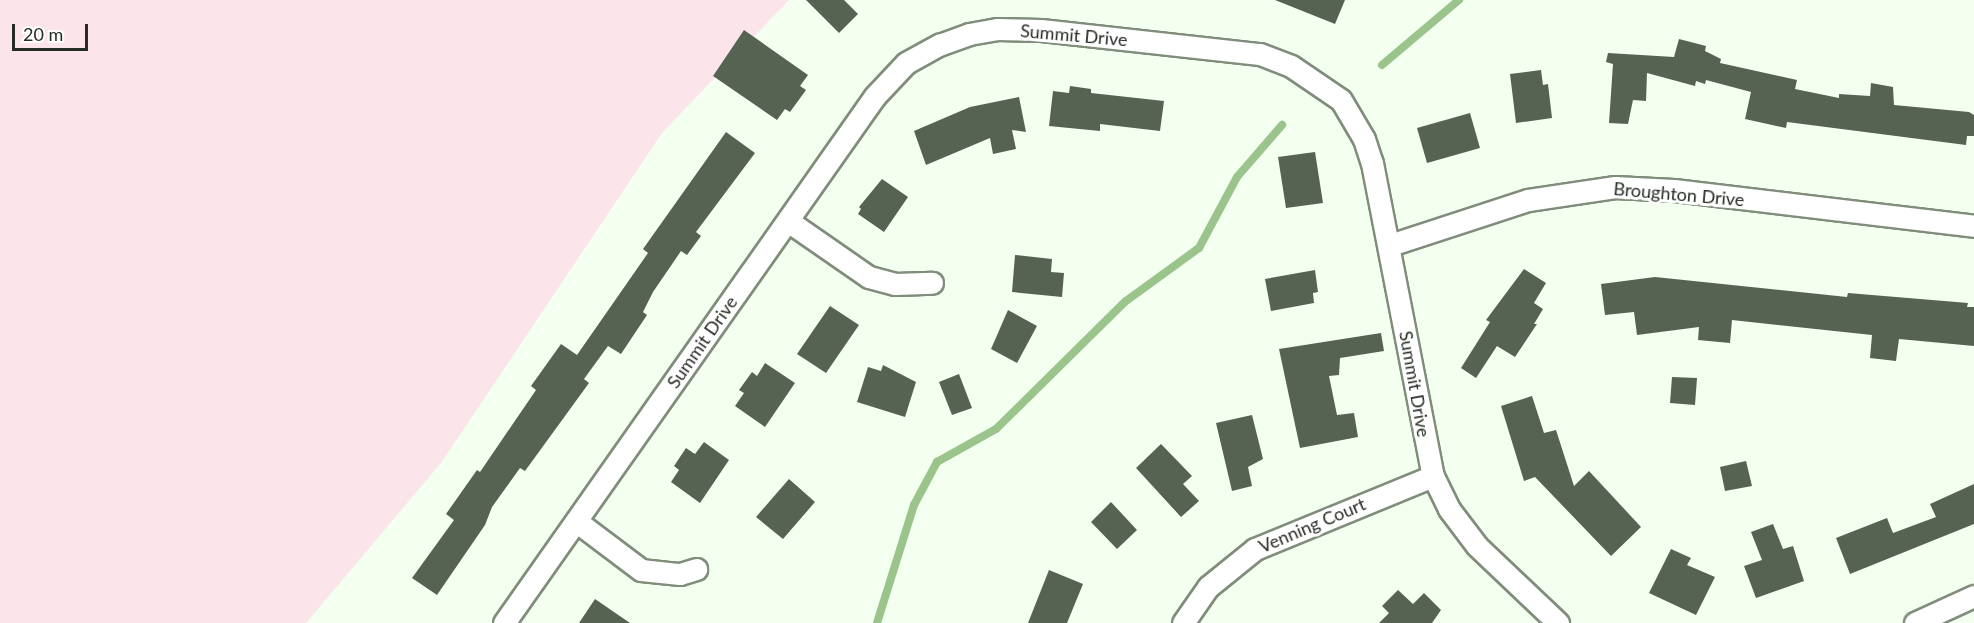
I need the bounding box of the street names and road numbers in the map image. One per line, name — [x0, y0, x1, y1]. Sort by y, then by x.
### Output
street label: Summit Drive — [1020, 20, 1128, 50]
street label: Broughton Drive — [1613, 178, 1745, 210]
street label: Summit Drive — [662, 292, 742, 392]
street label: Summit Drive — [1395, 329, 1435, 439]
street label: Venning Court — [1255, 493, 1369, 557]

